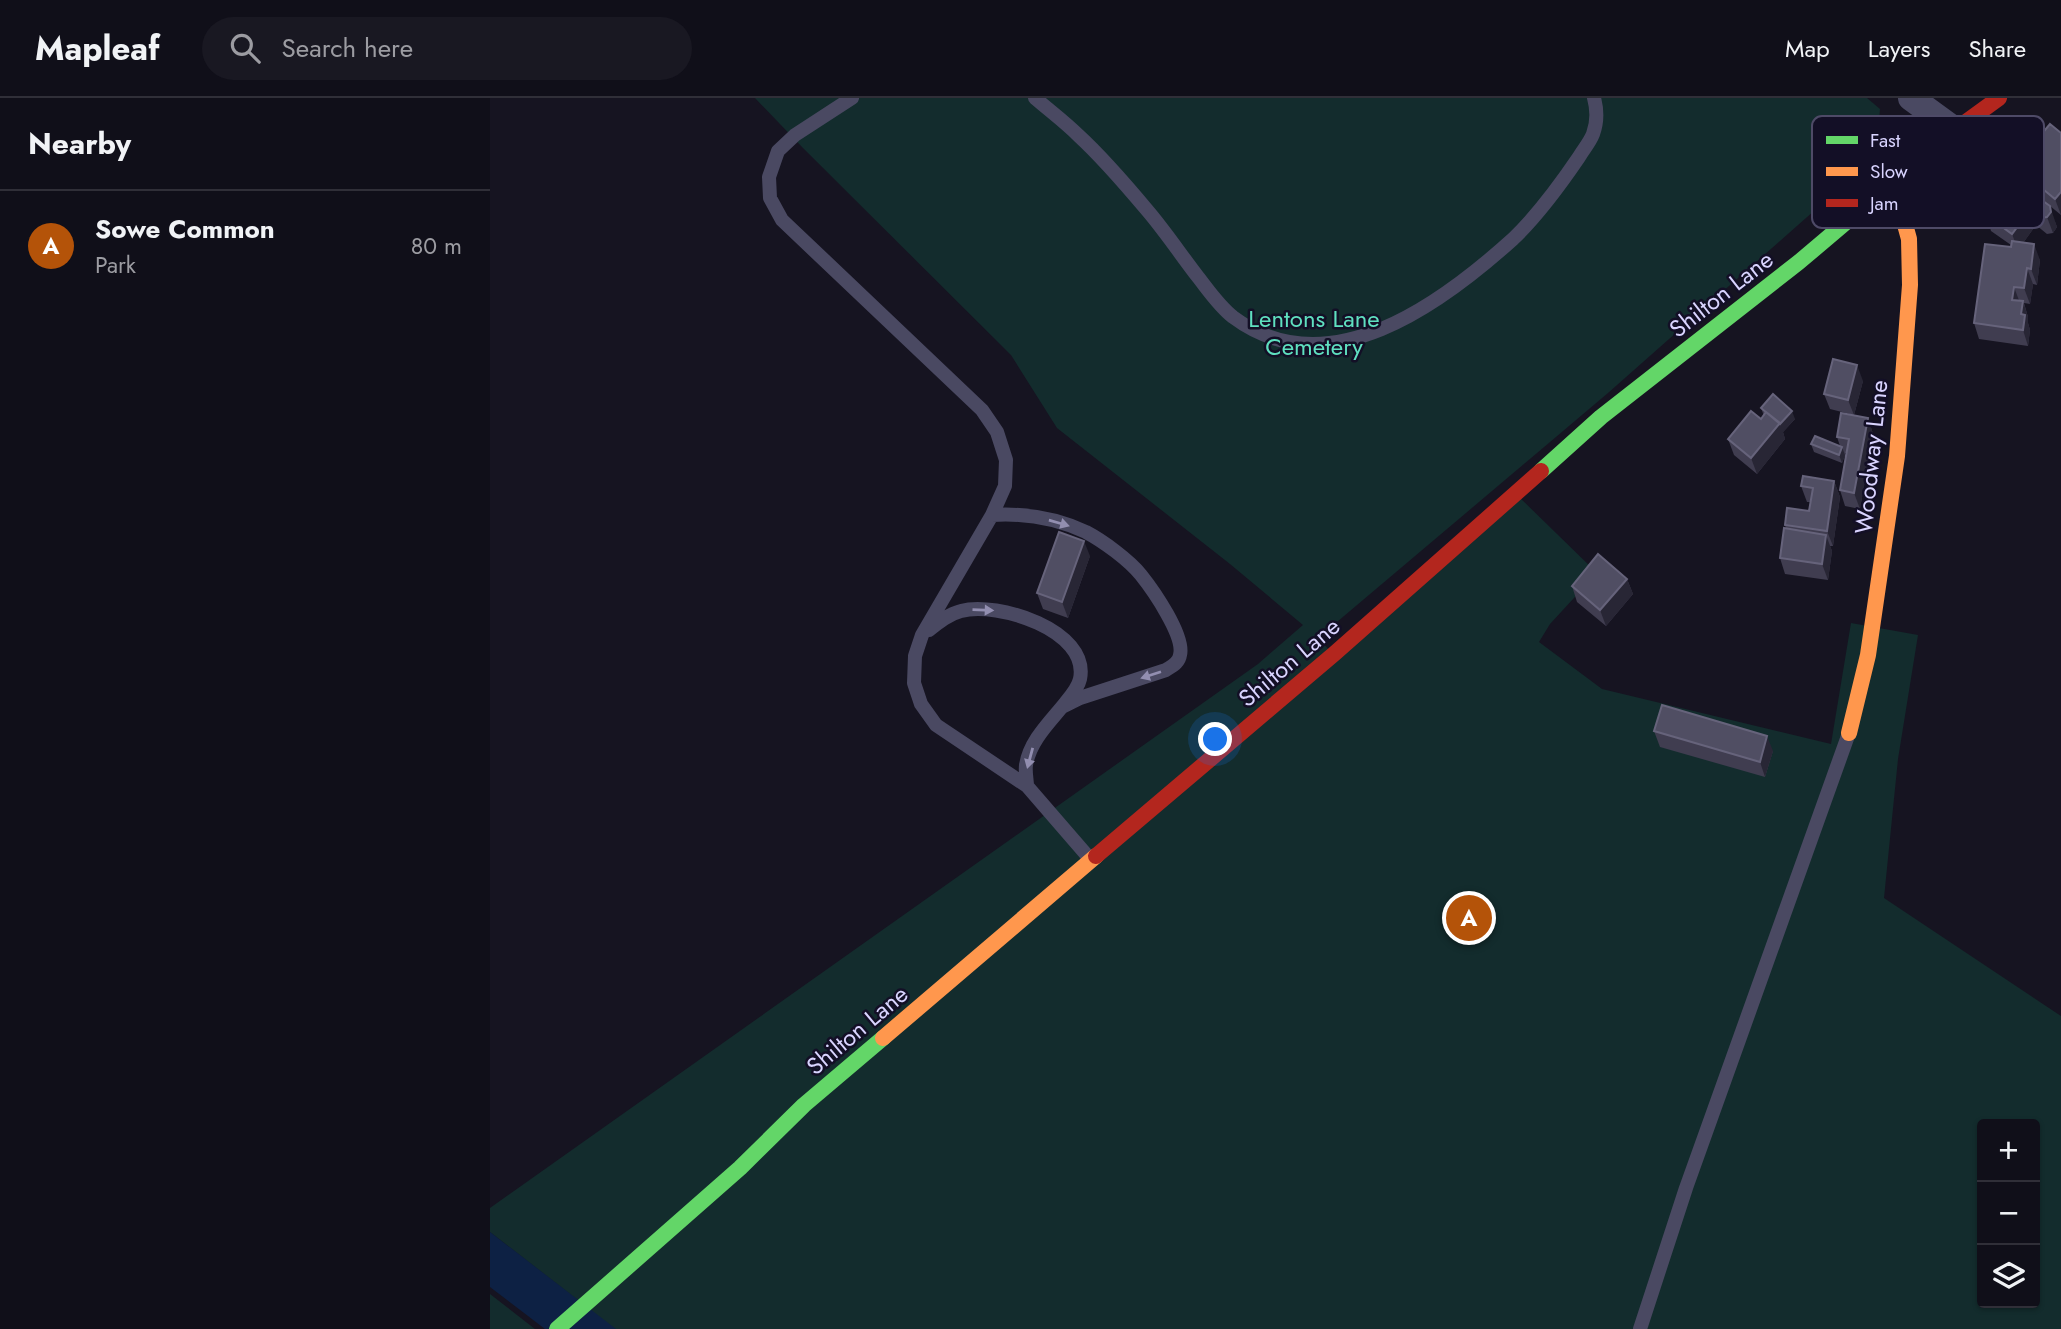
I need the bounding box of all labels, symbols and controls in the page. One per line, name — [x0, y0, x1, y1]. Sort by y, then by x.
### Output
search box — [202, 17, 692, 80]
text: Mapleaf — [35, 25, 160, 72]
icon: search — [226, 29, 264, 67]
text: Search here — [282, 29, 413, 67]
text: Map — [1785, 31, 1830, 66]
text: Layers — [1868, 31, 1930, 66]
text: Share — [1968, 31, 2026, 66]
legend — [1812, 116, 2044, 228]
text: Nearby — [28, 122, 131, 165]
text: Fast — [1870, 127, 1901, 154]
text: Slow — [1870, 158, 1908, 185]
text: Jam — [1867, 190, 1899, 217]
text: Sowe Common — [95, 210, 275, 248]
text: A — [43, 229, 59, 263]
text: 80 m — [411, 229, 462, 263]
street label: Shilton Lane — [1662, 242, 1780, 346]
text: Park — [95, 248, 136, 282]
park label: Lentons Lane Cemetery — [1248, 301, 1380, 364]
street label: Woodway Lane — [1846, 378, 1896, 536]
one-way arrow — [1049, 518, 1070, 528]
one-way arrow — [972, 605, 994, 616]
street label: Shilton Lane — [1230, 609, 1348, 715]
one-way arrow — [1140, 671, 1161, 681]
your location — [1198, 722, 1232, 756]
one-way arrow — [1024, 748, 1035, 770]
pin: A — [1446, 892, 1492, 944]
street label: Shilton Lane — [798, 977, 916, 1083]
map controls — [1977, 1119, 2040, 1308]
button: + — [1977, 1119, 2040, 1182]
button: − — [1977, 1182, 2040, 1245]
button: layers — [1977, 1245, 2040, 1308]

